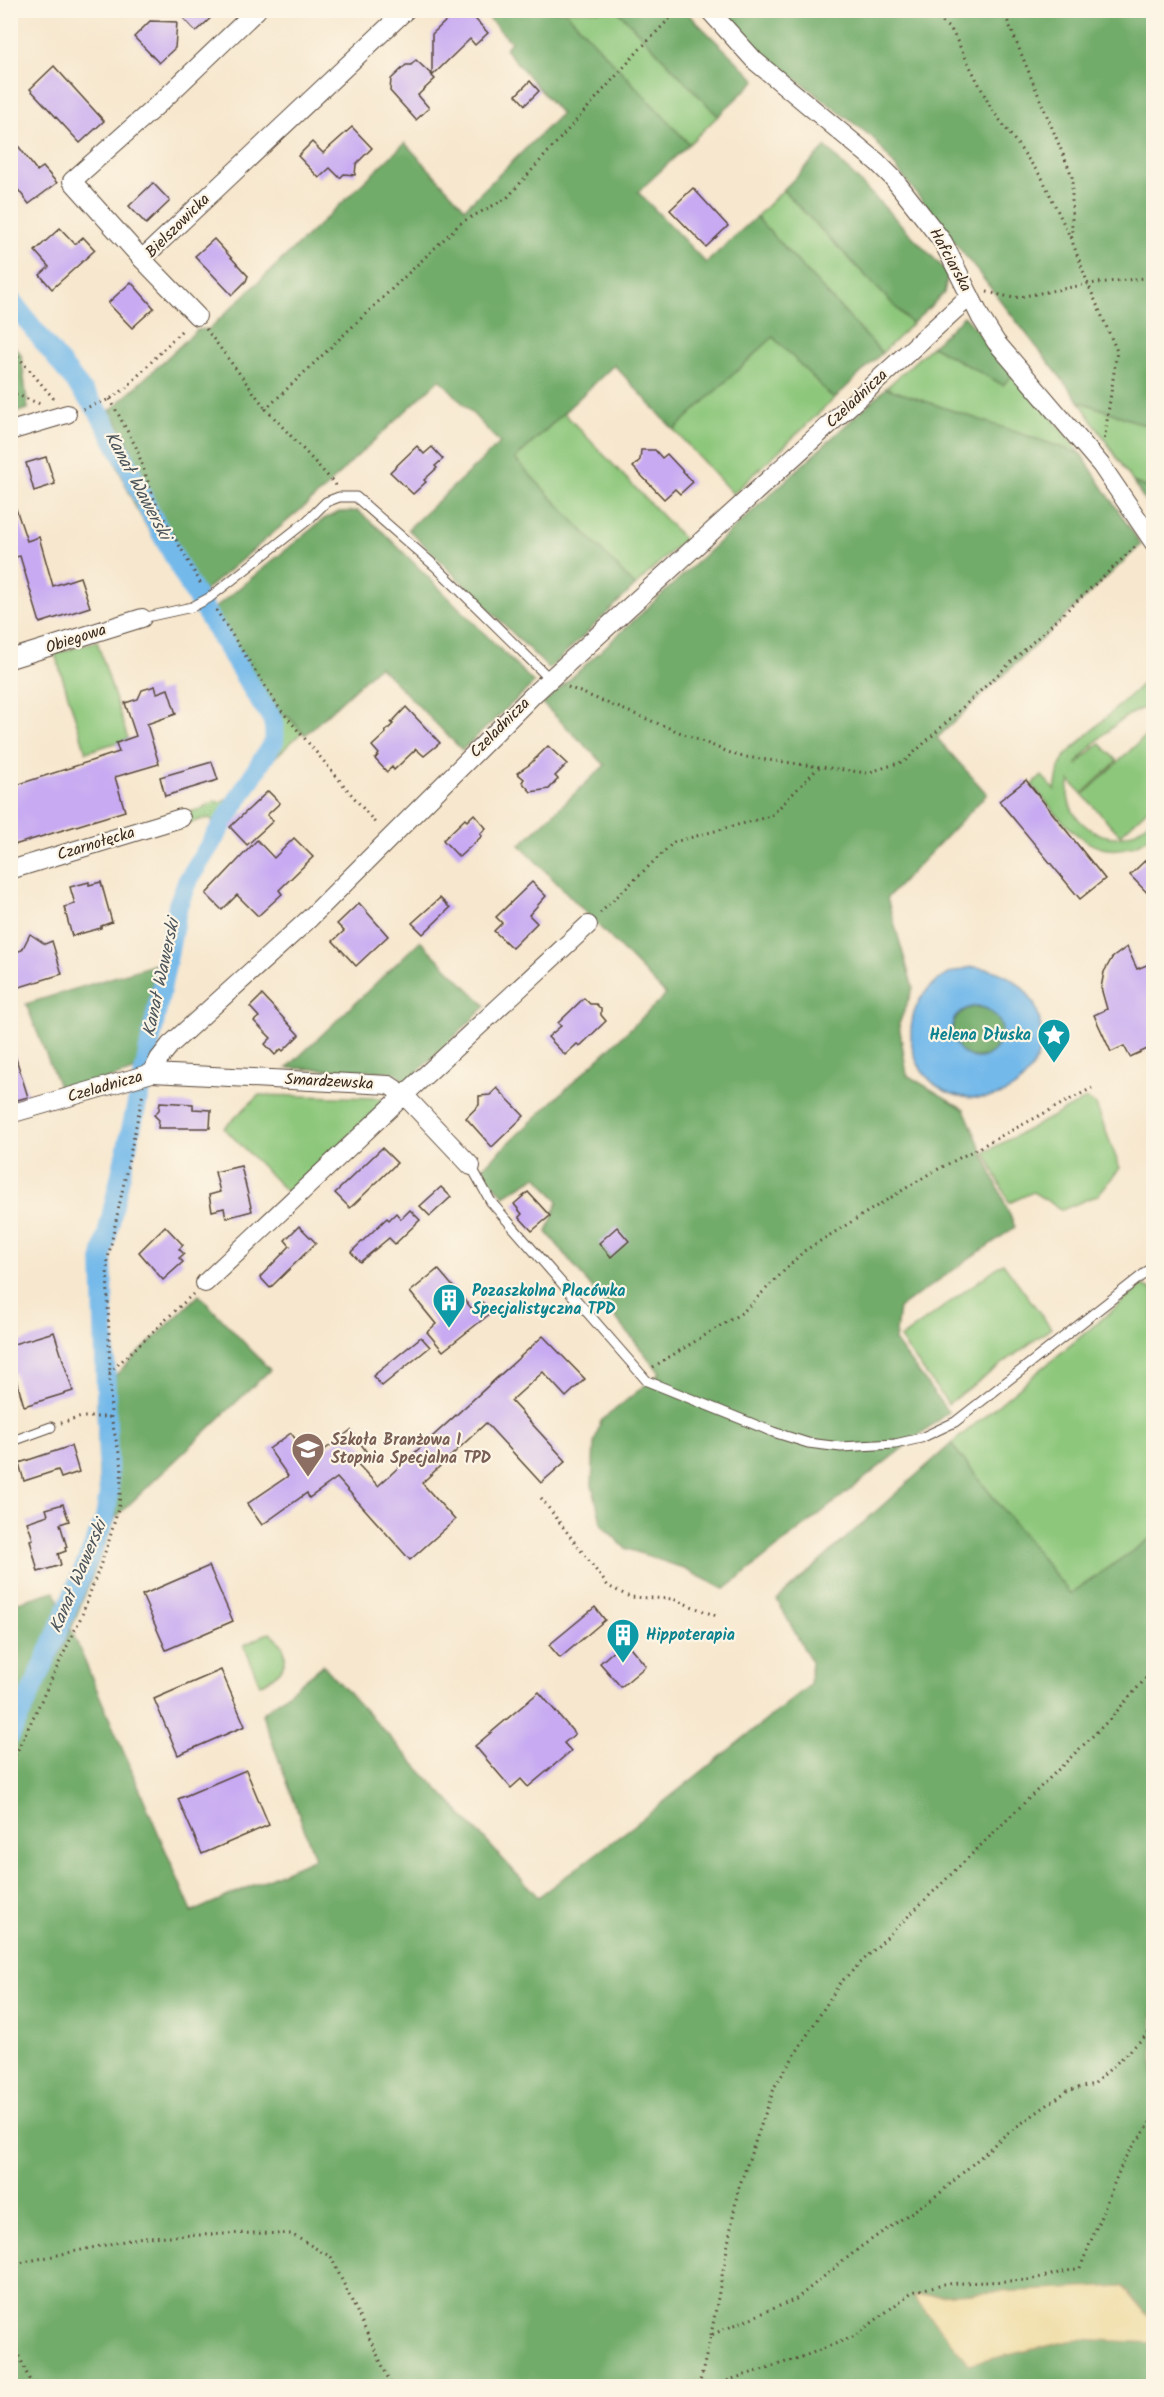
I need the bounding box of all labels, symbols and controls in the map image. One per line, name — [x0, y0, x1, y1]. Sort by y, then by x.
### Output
street label: Bielszowicka — [140, 188, 216, 264]
street label: Hafciarska — [922, 223, 978, 297]
street label: Czeladnicza — [820, 364, 894, 434]
water label: Kanał Wawerski — [96, 426, 180, 549]
street label: Obiegowa — [42, 617, 110, 661]
street label: Czeladnicza — [464, 692, 536, 764]
street label: Czarnołęcka — [54, 820, 138, 868]
water label: Kanał Wawerski — [135, 913, 189, 1040]
place icon: Helena Dłuska — [1036, 1017, 1072, 1064]
place label: Helena Dłuska — [929, 1023, 1031, 1048]
street label: Czeladnicza — [64, 1064, 146, 1110]
street label: Smardzewska — [284, 1067, 374, 1097]
place label: Pozaszkolna Placówka Specjalistyczna TPD — [472, 1279, 625, 1322]
building icon: Pozaszkolna Placówka Specjalistyczna TPD — [431, 1282, 467, 1329]
place label: Szkoła Branżowa I Stopnia Specjalna TPD — [331, 1428, 492, 1471]
school or university icon: Szkoła Branżowa I Stopnia Specjalna TPD — [290, 1431, 326, 1478]
water label: Kanał Wawerski — [42, 1513, 117, 1638]
building icon: Hippoterapia — [605, 1617, 641, 1664]
place label: Hippoterapia — [646, 1623, 735, 1648]

